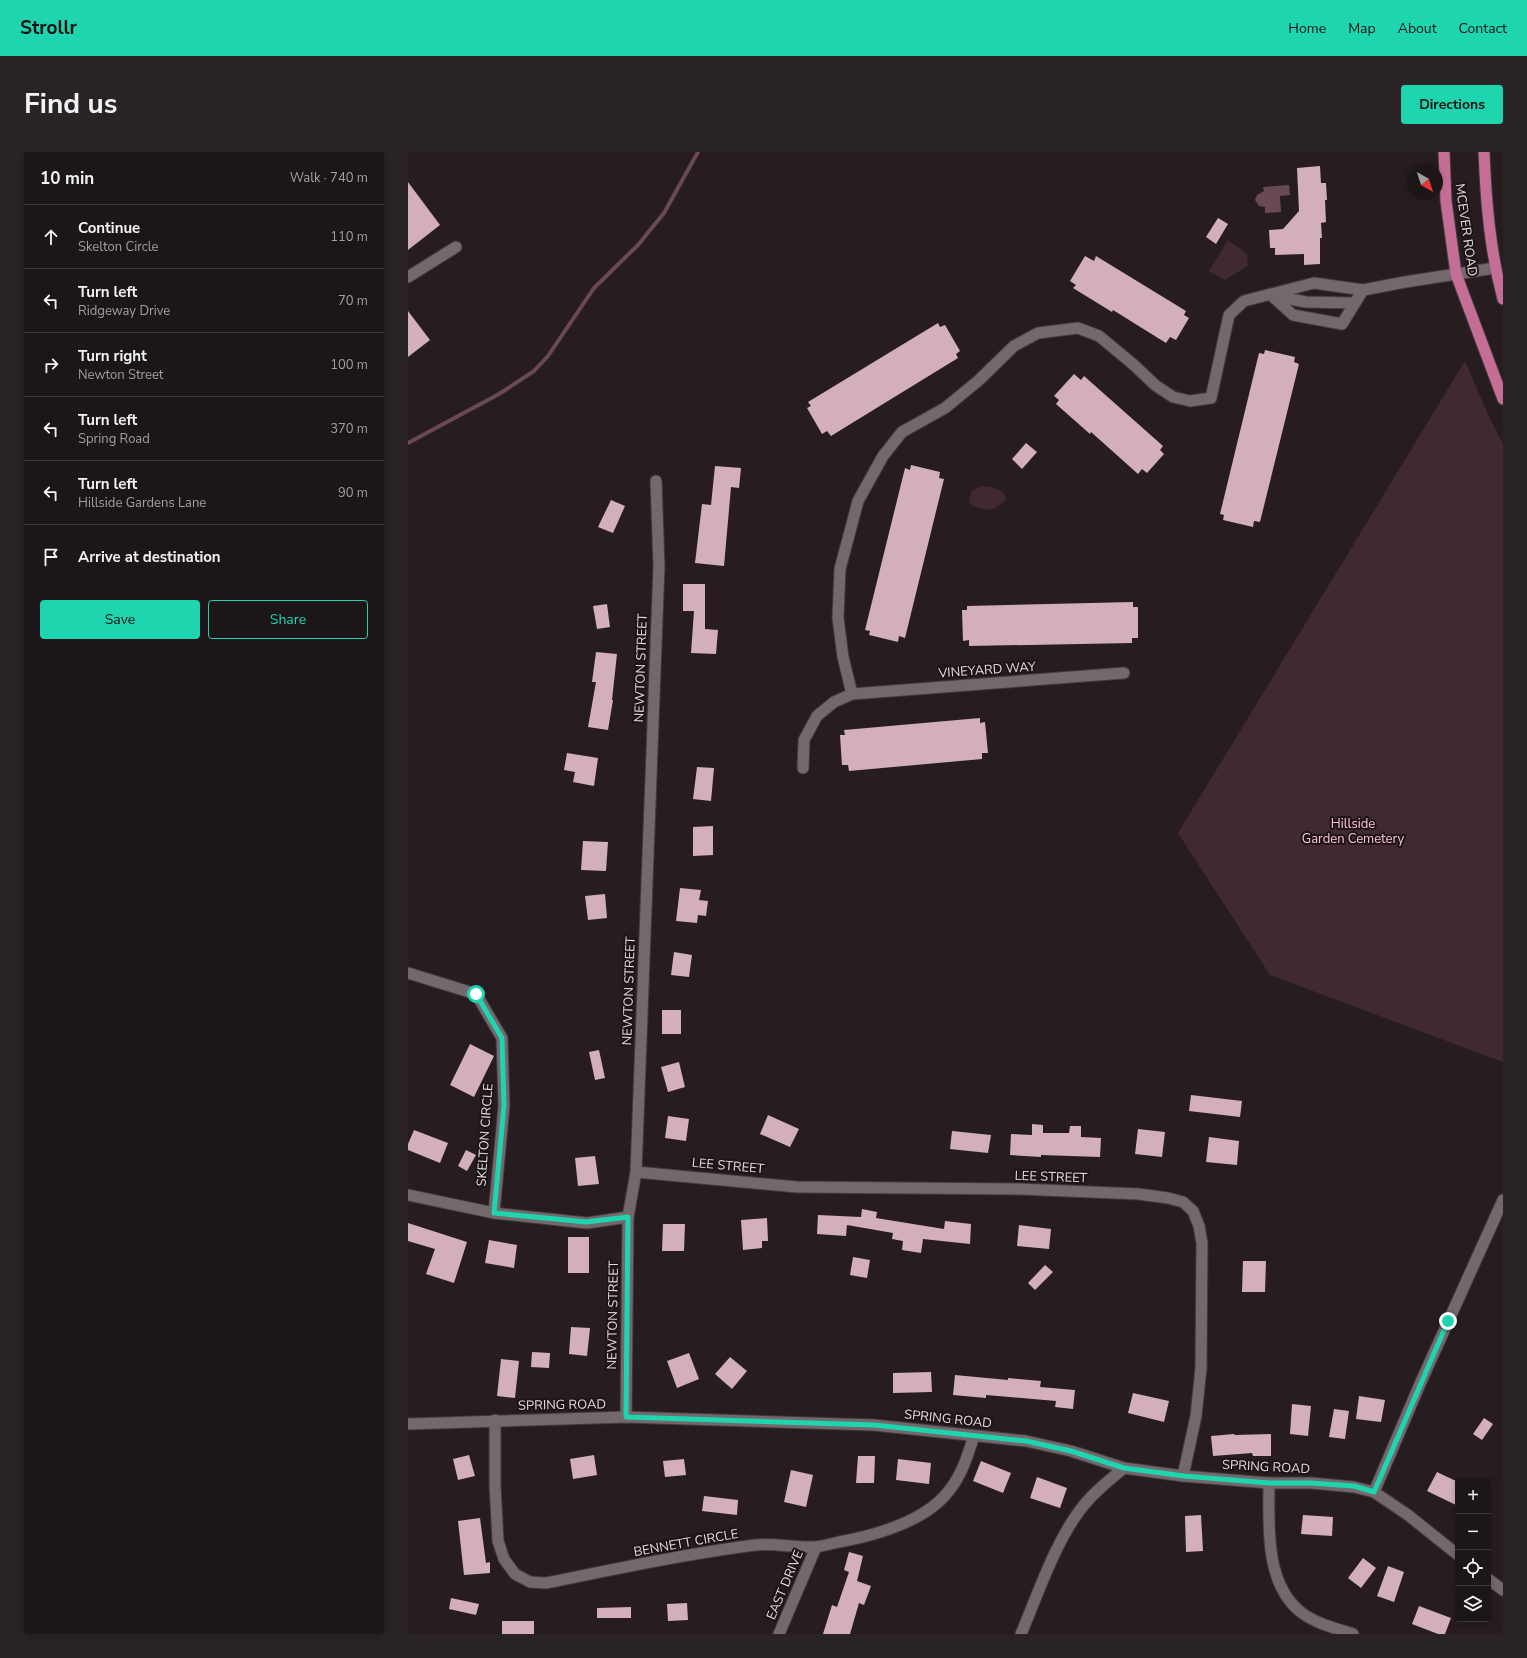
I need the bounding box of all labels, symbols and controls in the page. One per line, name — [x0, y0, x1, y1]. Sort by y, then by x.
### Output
text: Strollr — [20, 15, 77, 41]
text: Home — [1288, 19, 1326, 38]
text: Map — [1348, 19, 1376, 38]
text: About — [1398, 19, 1437, 38]
text: Contact — [1459, 19, 1507, 38]
text: Find us — [24, 85, 118, 123]
button: Directions — [1401, 85, 1503, 124]
north arrow — [1407, 164, 1443, 200]
text: 10 min — [40, 167, 94, 190]
text: Walk · 740 m — [290, 169, 368, 187]
street label: MCEVER ROAD — [1451, 182, 1481, 278]
text: Continue — [78, 218, 140, 238]
icon: ahead — [40, 226, 62, 248]
text: 110 m — [330, 228, 368, 246]
text: Skelton Circle — [78, 238, 158, 256]
text: Turn left — [78, 282, 137, 302]
icon: left — [40, 290, 62, 312]
text: 70 m — [338, 292, 368, 310]
text: Ridgeway Drive — [78, 302, 170, 320]
text: Turn right — [78, 346, 147, 366]
icon: right — [40, 354, 62, 376]
text: 100 m — [330, 356, 368, 374]
text: Newton Street — [78, 366, 163, 384]
text: Turn left — [78, 410, 137, 430]
icon: left — [40, 418, 62, 440]
text: 370 m — [330, 420, 368, 438]
text: Spring Road — [78, 430, 150, 448]
text: Turn left — [78, 474, 137, 494]
icon: left — [40, 482, 62, 504]
text: 90 m — [338, 484, 368, 502]
text: Hillside Gardens Lane — [78, 494, 206, 512]
icon: arrive — [40, 546, 62, 568]
text: Arrive at destination — [78, 547, 221, 567]
button: Save — [40, 600, 200, 639]
button: Share — [208, 600, 368, 639]
street label: NEWTON STREET — [630, 613, 652, 723]
street label: VINEYARD WAY — [937, 658, 1036, 682]
park label: Hillside Garden Cemetery — [1302, 815, 1405, 848]
street label: NEWTON STREET — [618, 936, 640, 1046]
route start — [467, 985, 485, 1003]
street label: SKELTON CIRCLE — [472, 1083, 498, 1187]
street label: LEE STREET — [691, 1154, 765, 1178]
street label: LEE STREET — [1014, 1167, 1088, 1187]
street label: NEWTON STREET — [603, 1260, 623, 1370]
route end — [1439, 1312, 1457, 1330]
street label: SPRING ROAD — [518, 1395, 606, 1415]
street label: SPRING ROAD — [903, 1405, 993, 1433]
street label: SPRING ROAD — [1221, 1456, 1311, 1478]
map controls — [1455, 1478, 1491, 1622]
button: + — [1455, 1478, 1491, 1514]
button: − — [1455, 1514, 1491, 1550]
street label: BENNETT CIRCLE — [632, 1525, 740, 1561]
street label: EAST DRIVE — [762, 1547, 808, 1623]
button: locate — [1455, 1550, 1491, 1586]
button: layers — [1455, 1586, 1491, 1622]

